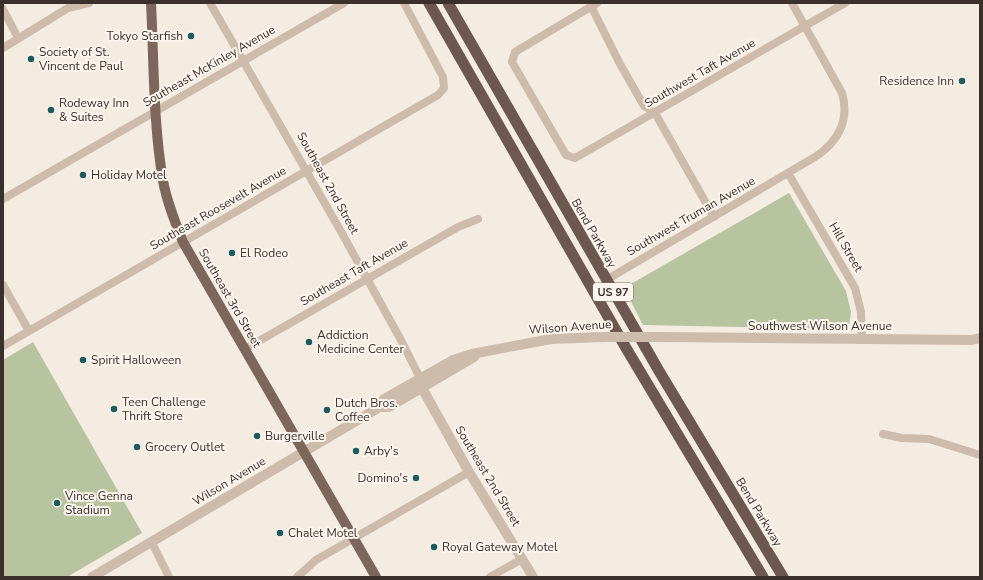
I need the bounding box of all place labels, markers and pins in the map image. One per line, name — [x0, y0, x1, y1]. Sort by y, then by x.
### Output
place label: Tokyo Starfish — [107, 28, 183, 44]
marker: Tokyo Starfish — [186, 31, 196, 41]
place label: Society of St. Vincent de Paul — [38, 44, 124, 74]
marker: Society of St. Vincent de Paul — [26, 54, 36, 64]
place label: Residence Inn — [879, 73, 954, 89]
marker: Residence Inn — [957, 76, 967, 86]
place label: Rodeway Inn & Suites — [59, 95, 129, 125]
marker: Rodeway Inn & Suites — [46, 105, 56, 115]
place label: Holiday Motel — [91, 167, 167, 183]
marker: Holiday Motel — [78, 170, 88, 180]
place label: El Rodeo — [240, 245, 289, 261]
marker: El Rodeo — [227, 248, 237, 258]
place label: Addiction Medicine Center — [317, 327, 404, 357]
marker: Addiction Medicine Center — [304, 337, 314, 347]
place label: Spirit Halloween — [91, 352, 181, 368]
marker: Spirit Halloween — [78, 355, 88, 365]
place label: Teen Challenge Thrift Store — [122, 394, 206, 424]
place label: Dutch Bros. Coffee — [335, 395, 398, 425]
marker: Teen Challenge Thrift Store — [109, 404, 119, 414]
marker: Dutch Bros. Coffee — [322, 405, 332, 415]
place label: Burgerville — [265, 428, 325, 444]
marker: Burgerville — [252, 431, 262, 441]
place label: Grocery Outlet — [145, 439, 225, 455]
marker: Grocery Outlet — [132, 442, 142, 452]
place label: Arby's — [364, 443, 399, 459]
marker: Arby's — [351, 446, 361, 456]
place label: Domino's — [357, 470, 408, 486]
marker: Domino's — [411, 473, 421, 483]
place label: Vince Genna Stadium — [64, 488, 133, 518]
marker: Vince Genna Stadium — [52, 498, 62, 508]
place label: Chalet Motel — [288, 525, 358, 541]
marker: Chalet Motel — [275, 528, 285, 538]
place label: Royal Gateway Motel — [442, 539, 558, 555]
marker: Royal Gateway Motel — [429, 542, 439, 552]

